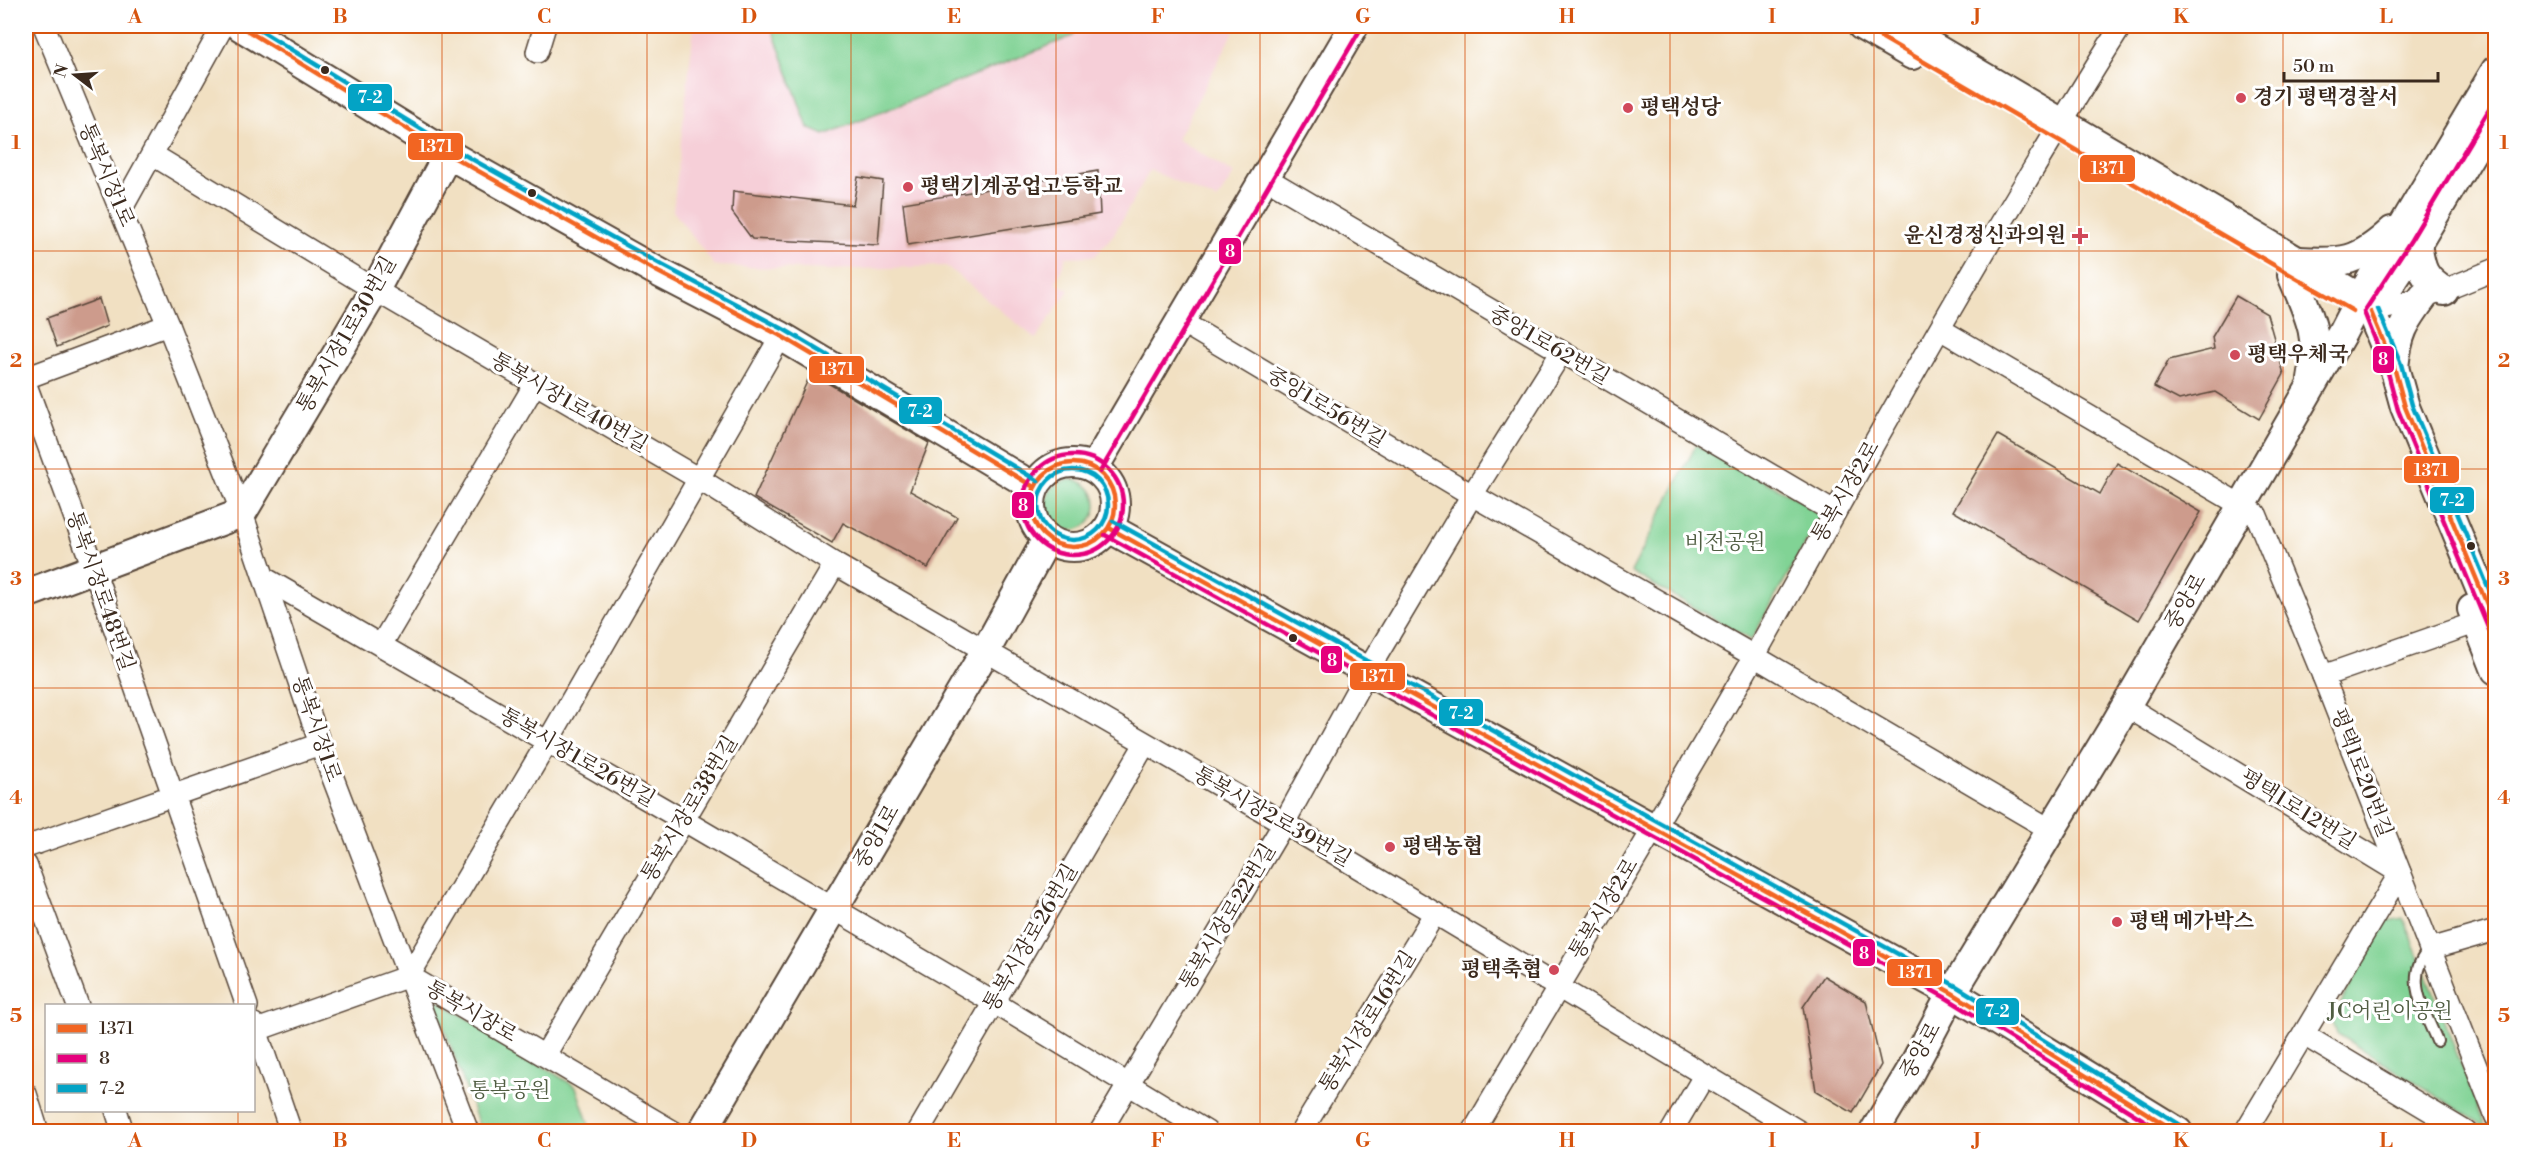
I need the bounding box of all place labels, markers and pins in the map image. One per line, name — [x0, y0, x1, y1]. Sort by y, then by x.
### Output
unlabelled marker — [319, 64, 331, 76]
place label: 경기 평택경찰서 — [2253, 85, 2398, 111]
marker: 경기 평택경찰서 — [2234, 91, 2248, 105]
place label: 평택성당 — [1640, 95, 1722, 121]
marker: 평택성당 — [1621, 101, 1635, 115]
place label: 평택기계공업고등학교 — [920, 174, 1123, 200]
marker: 평택기계공업고등학교 — [901, 180, 915, 194]
unlabelled marker — [526, 187, 538, 199]
place label: 윤신경정신과의원 — [1904, 223, 2066, 249]
marker: 윤신경정신과의원 — [2071, 227, 2089, 245]
place label: 평택우체국 — [2247, 342, 2348, 368]
marker: 평택우체국 — [2228, 348, 2242, 362]
unlabelled marker — [2465, 540, 2477, 552]
unlabelled marker — [1287, 632, 1299, 644]
place label: 평택농협 — [1402, 834, 1483, 860]
marker: 평택농협 — [1383, 840, 1397, 854]
place label: 평택 메가박스 — [2129, 909, 2254, 935]
marker: 평택 메가박스 — [2110, 915, 2124, 929]
place label: 평택축협 — [1461, 957, 1542, 983]
marker: 평택축협 — [1547, 963, 1561, 977]

